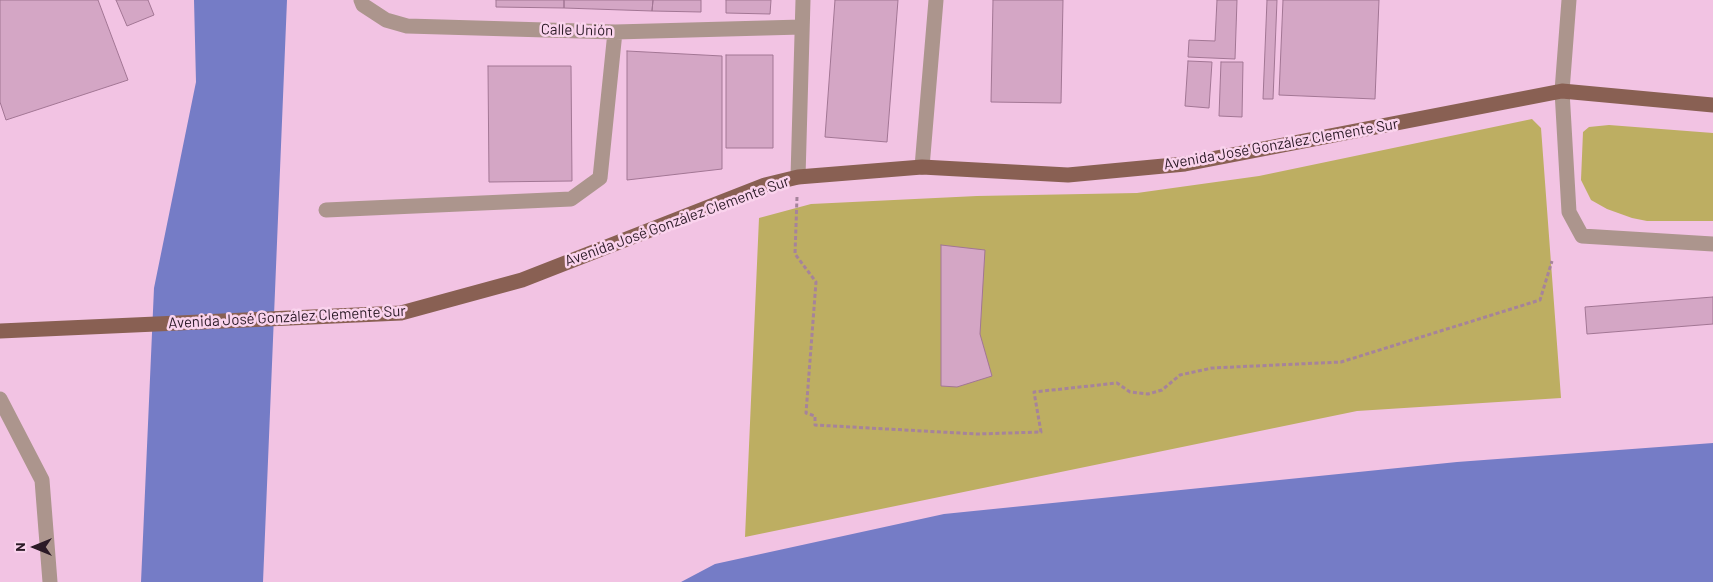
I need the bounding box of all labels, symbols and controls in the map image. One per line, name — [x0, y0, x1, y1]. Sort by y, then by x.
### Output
street label: Calle Unión — [541, 20, 613, 40]
street label: Avenida José González Clemente Sur — [1162, 115, 1400, 173]
street label: Avenida José González Clemente Sur — [562, 172, 792, 270]
street label: Avenida José González Clemente Sur — [168, 302, 406, 332]
north arrow — [10, 522, 60, 572]
text: N — [11, 542, 28, 552]

